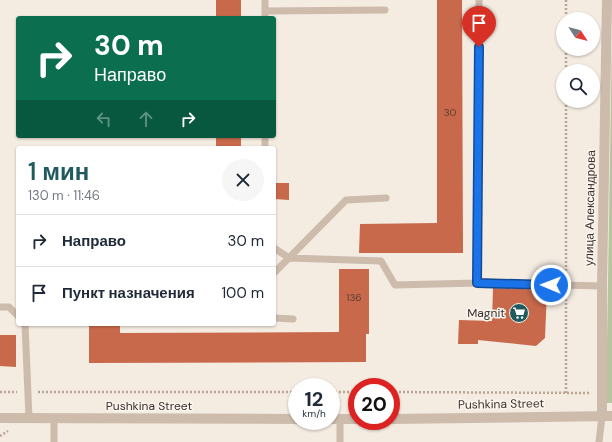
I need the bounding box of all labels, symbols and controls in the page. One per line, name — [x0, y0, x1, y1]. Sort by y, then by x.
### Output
pin — [462, 6, 496, 47]
icon: arrive — [468, 12, 490, 34]
north arrow — [556, 12, 600, 56]
map controls — [556, 12, 600, 108]
text: 30 m — [94, 27, 164, 64]
icon: right — [28, 32, 80, 84]
text: Направо — [94, 63, 166, 87]
button: search — [556, 64, 600, 108]
house number: 30 — [444, 106, 457, 119]
icon: left — [93, 108, 115, 130]
icon: ahead — [135, 108, 157, 130]
icon: right — [177, 108, 199, 130]
street label: улица Александрова — [581, 150, 599, 266]
text: 1 мин — [28, 156, 89, 187]
button: close — [222, 159, 264, 201]
text: 130 m · 11:46 — [28, 187, 100, 204]
icon: right — [28, 230, 50, 252]
text: Направо — [62, 231, 126, 251]
text: 30 m — [228, 231, 264, 251]
position arrow — [530, 264, 572, 306]
icon: arrive — [28, 282, 50, 304]
text: Пункт назначения — [62, 283, 195, 303]
text: 100 m — [221, 283, 264, 303]
house number: 136 — [346, 291, 362, 304]
supermarket icon: Magnit — [508, 302, 530, 324]
place label: Magnit — [467, 305, 505, 321]
speed limit sign: 20 — [348, 378, 400, 430]
text: 12 — [305, 386, 323, 412]
street label: Pushkina Street — [458, 395, 545, 413]
street label: Pushkina Street — [106, 398, 192, 414]
text: km/h — [302, 407, 326, 420]

